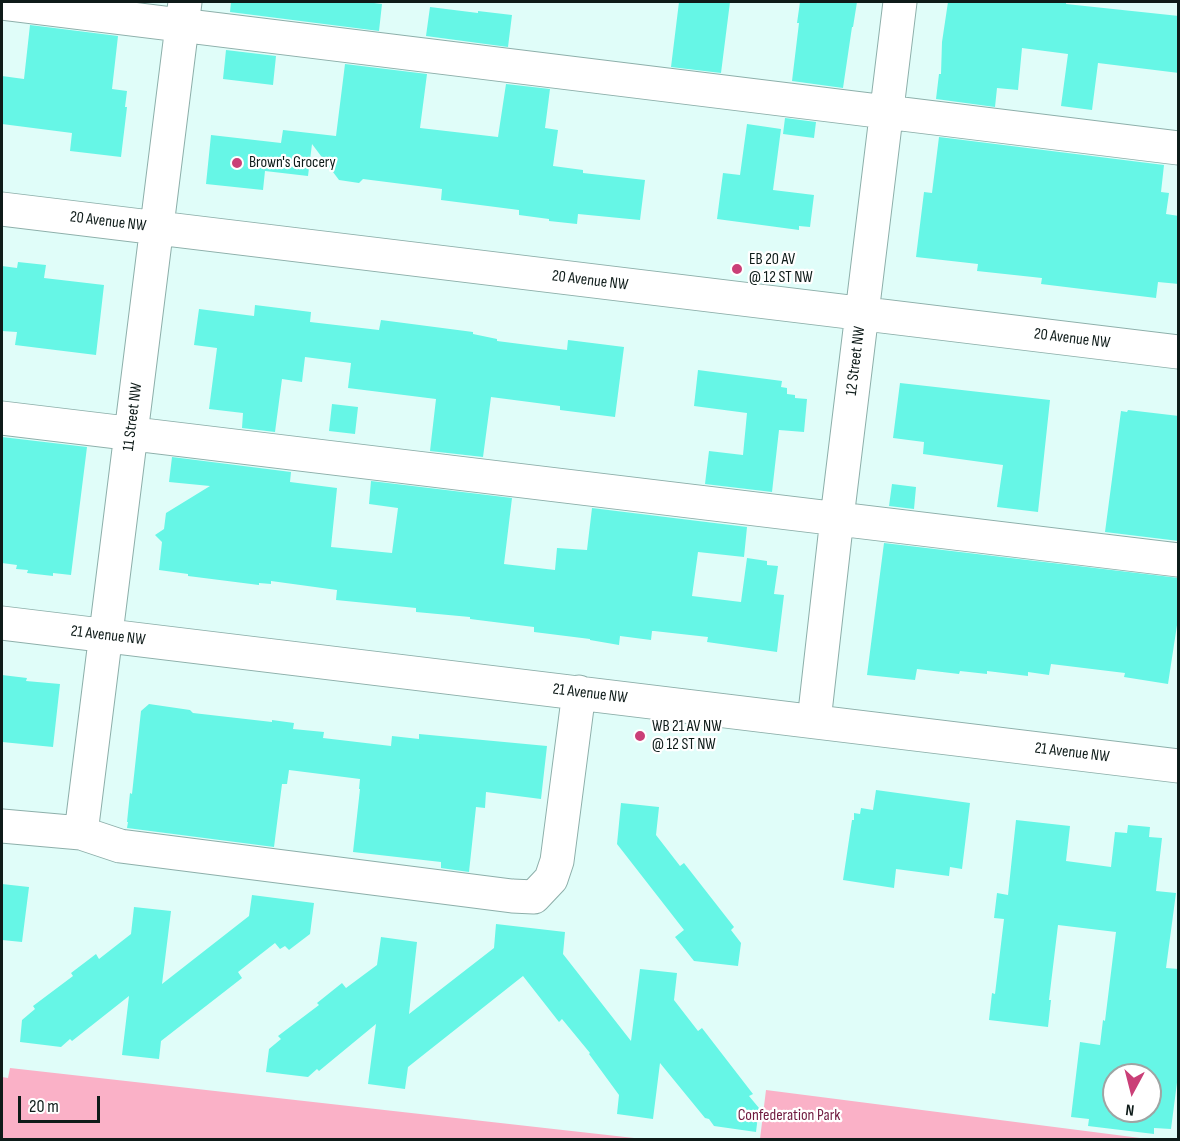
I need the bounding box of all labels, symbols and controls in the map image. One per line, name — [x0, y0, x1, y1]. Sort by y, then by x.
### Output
place label: Brown's Grocery — [249, 153, 336, 173]
marker: Brown's Grocery — [230, 156, 244, 170]
street label: 20 Avenue NW — [69, 208, 147, 236]
place label: EB 20 AV @ 12 ST NW — [749, 250, 813, 288]
marker: EB 20 AV @ 12 ST NW — [730, 262, 744, 276]
street label: 20 Avenue NW — [551, 267, 629, 295]
street label: 12 Street NW — [842, 325, 870, 397]
street label: 20 Avenue NW — [1033, 325, 1111, 353]
street label: 11 Street NW — [119, 382, 147, 452]
street label: 21 Avenue NW — [70, 622, 146, 650]
street label: 21 Avenue NW — [552, 680, 628, 708]
place label: WB 21 AV NW @ 12 ST NW — [652, 717, 722, 755]
marker: WB 21 AV NW @ 12 ST NW — [633, 729, 647, 743]
street label: 21 Avenue NW — [1034, 739, 1110, 767]
north arrow — [1102, 1063, 1162, 1123]
scale bar — [21, 1084, 104, 1122]
text: 20 m — [29, 1096, 59, 1117]
text: N — [1125, 1099, 1135, 1119]
park label: Confederation Park — [738, 1106, 840, 1126]

